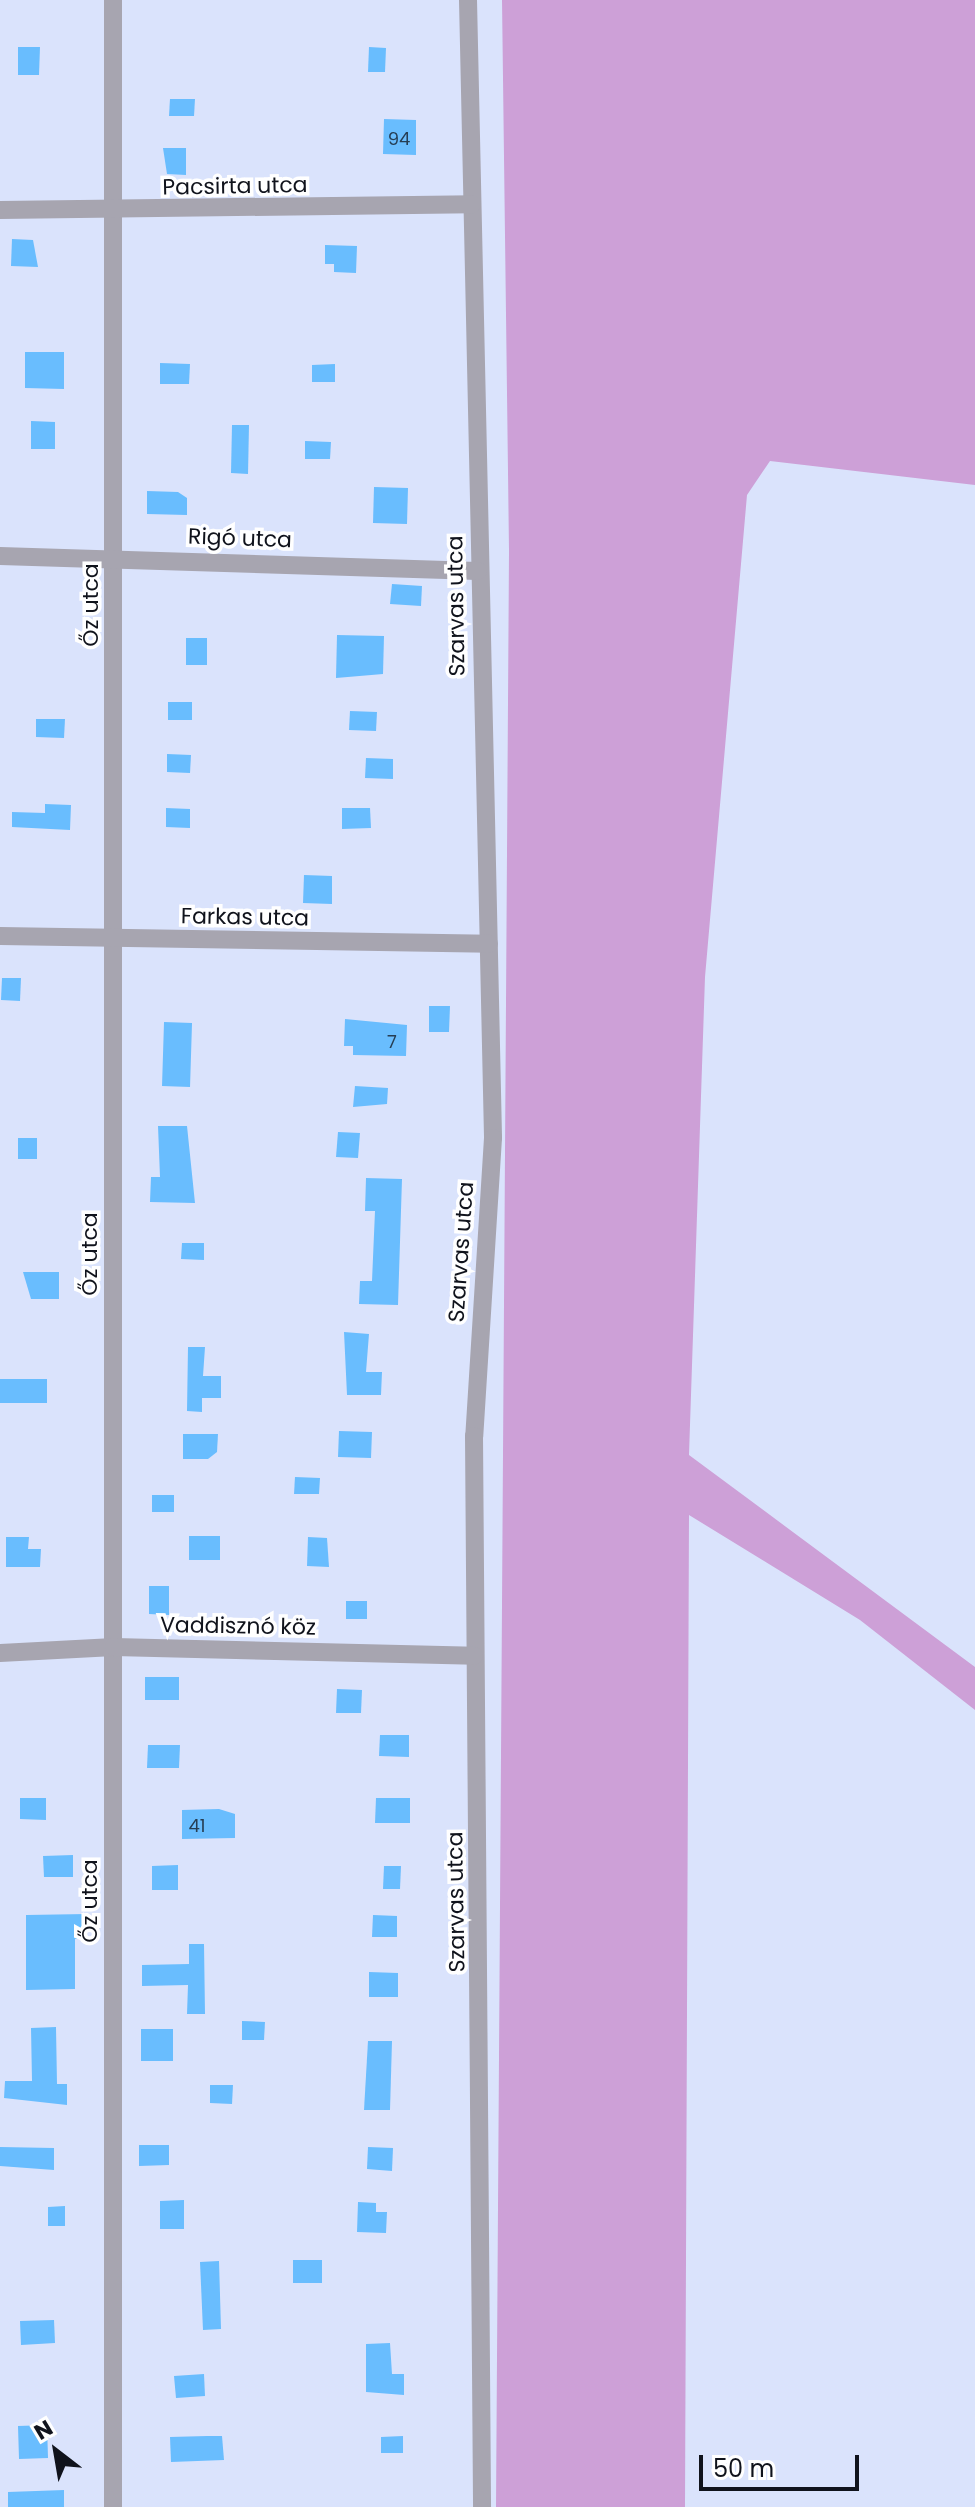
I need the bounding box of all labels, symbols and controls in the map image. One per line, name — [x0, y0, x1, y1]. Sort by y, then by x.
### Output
house number: 94 — [388, 128, 410, 150]
street label: Pacsirta utca — [162, 172, 308, 200]
street label: Rigó utca — [188, 523, 292, 553]
street label: Szarvas utca — [442, 535, 470, 677]
street label: Őz utca — [78, 563, 104, 647]
street label: Farkas utca — [181, 903, 309, 931]
house number: 7 — [387, 1031, 397, 1053]
street label: Szarvas utca — [443, 1181, 479, 1323]
street label: Őz utca — [77, 1212, 103, 1296]
street label: Vaddisznó köz — [160, 1611, 316, 1641]
house number: 41 — [188, 1815, 206, 1837]
street label: Szarvas utca — [442, 1831, 470, 1973]
street label: Őz utca — [77, 1859, 103, 1943]
north arrow — [16, 2411, 96, 2491]
text: N — [28, 2412, 58, 2448]
scale bar — [703, 2439, 863, 2489]
text: 50 m — [713, 2452, 774, 2485]

